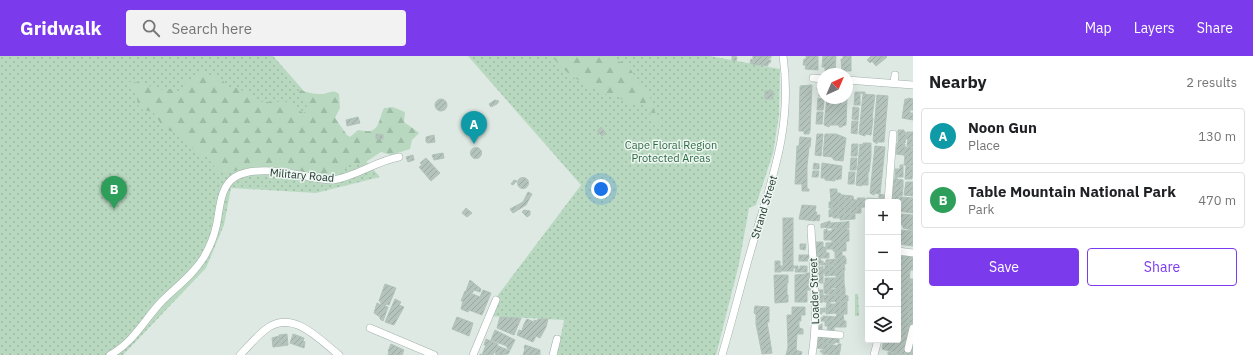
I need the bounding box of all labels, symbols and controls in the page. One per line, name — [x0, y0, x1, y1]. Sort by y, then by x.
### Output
search box — [126, 10, 406, 46]
text: Gridwalk — [20, 16, 102, 40]
icon: search — [140, 17, 162, 39]
text: Search here — [172, 19, 252, 38]
text: Map — [1085, 19, 1112, 37]
text: Layers — [1134, 19, 1175, 37]
text: Share — [1197, 19, 1233, 37]
north arrow — [817, 68, 853, 104]
text: Nearby — [929, 71, 987, 93]
text: 2 results — [1186, 74, 1237, 91]
pin: A — [461, 111, 487, 144]
text: Noon Gun — [968, 118, 1037, 137]
text: A — [939, 128, 947, 145]
text: 130 m — [1198, 128, 1236, 145]
text: Place — [968, 137, 1000, 154]
park label: Cape Floral Region Protected Areas — [625, 138, 717, 165]
street label: Military Road — [269, 165, 335, 185]
street label: Strand Street — [748, 173, 780, 240]
pin: B — [101, 176, 127, 209]
your location — [591, 179, 611, 199]
text: Table Mountain National Park — [968, 182, 1176, 201]
text: B — [939, 192, 947, 209]
text: 470 m — [1198, 192, 1236, 209]
map controls — [865, 199, 901, 343]
button: + — [865, 199, 901, 235]
text: Park — [968, 201, 994, 218]
button: − — [865, 235, 901, 271]
button: Save — [929, 248, 1079, 286]
button: Share — [1087, 248, 1237, 286]
street label: Loader Street — [806, 257, 822, 325]
button: locate — [865, 271, 901, 307]
button: layers — [865, 307, 901, 343]

